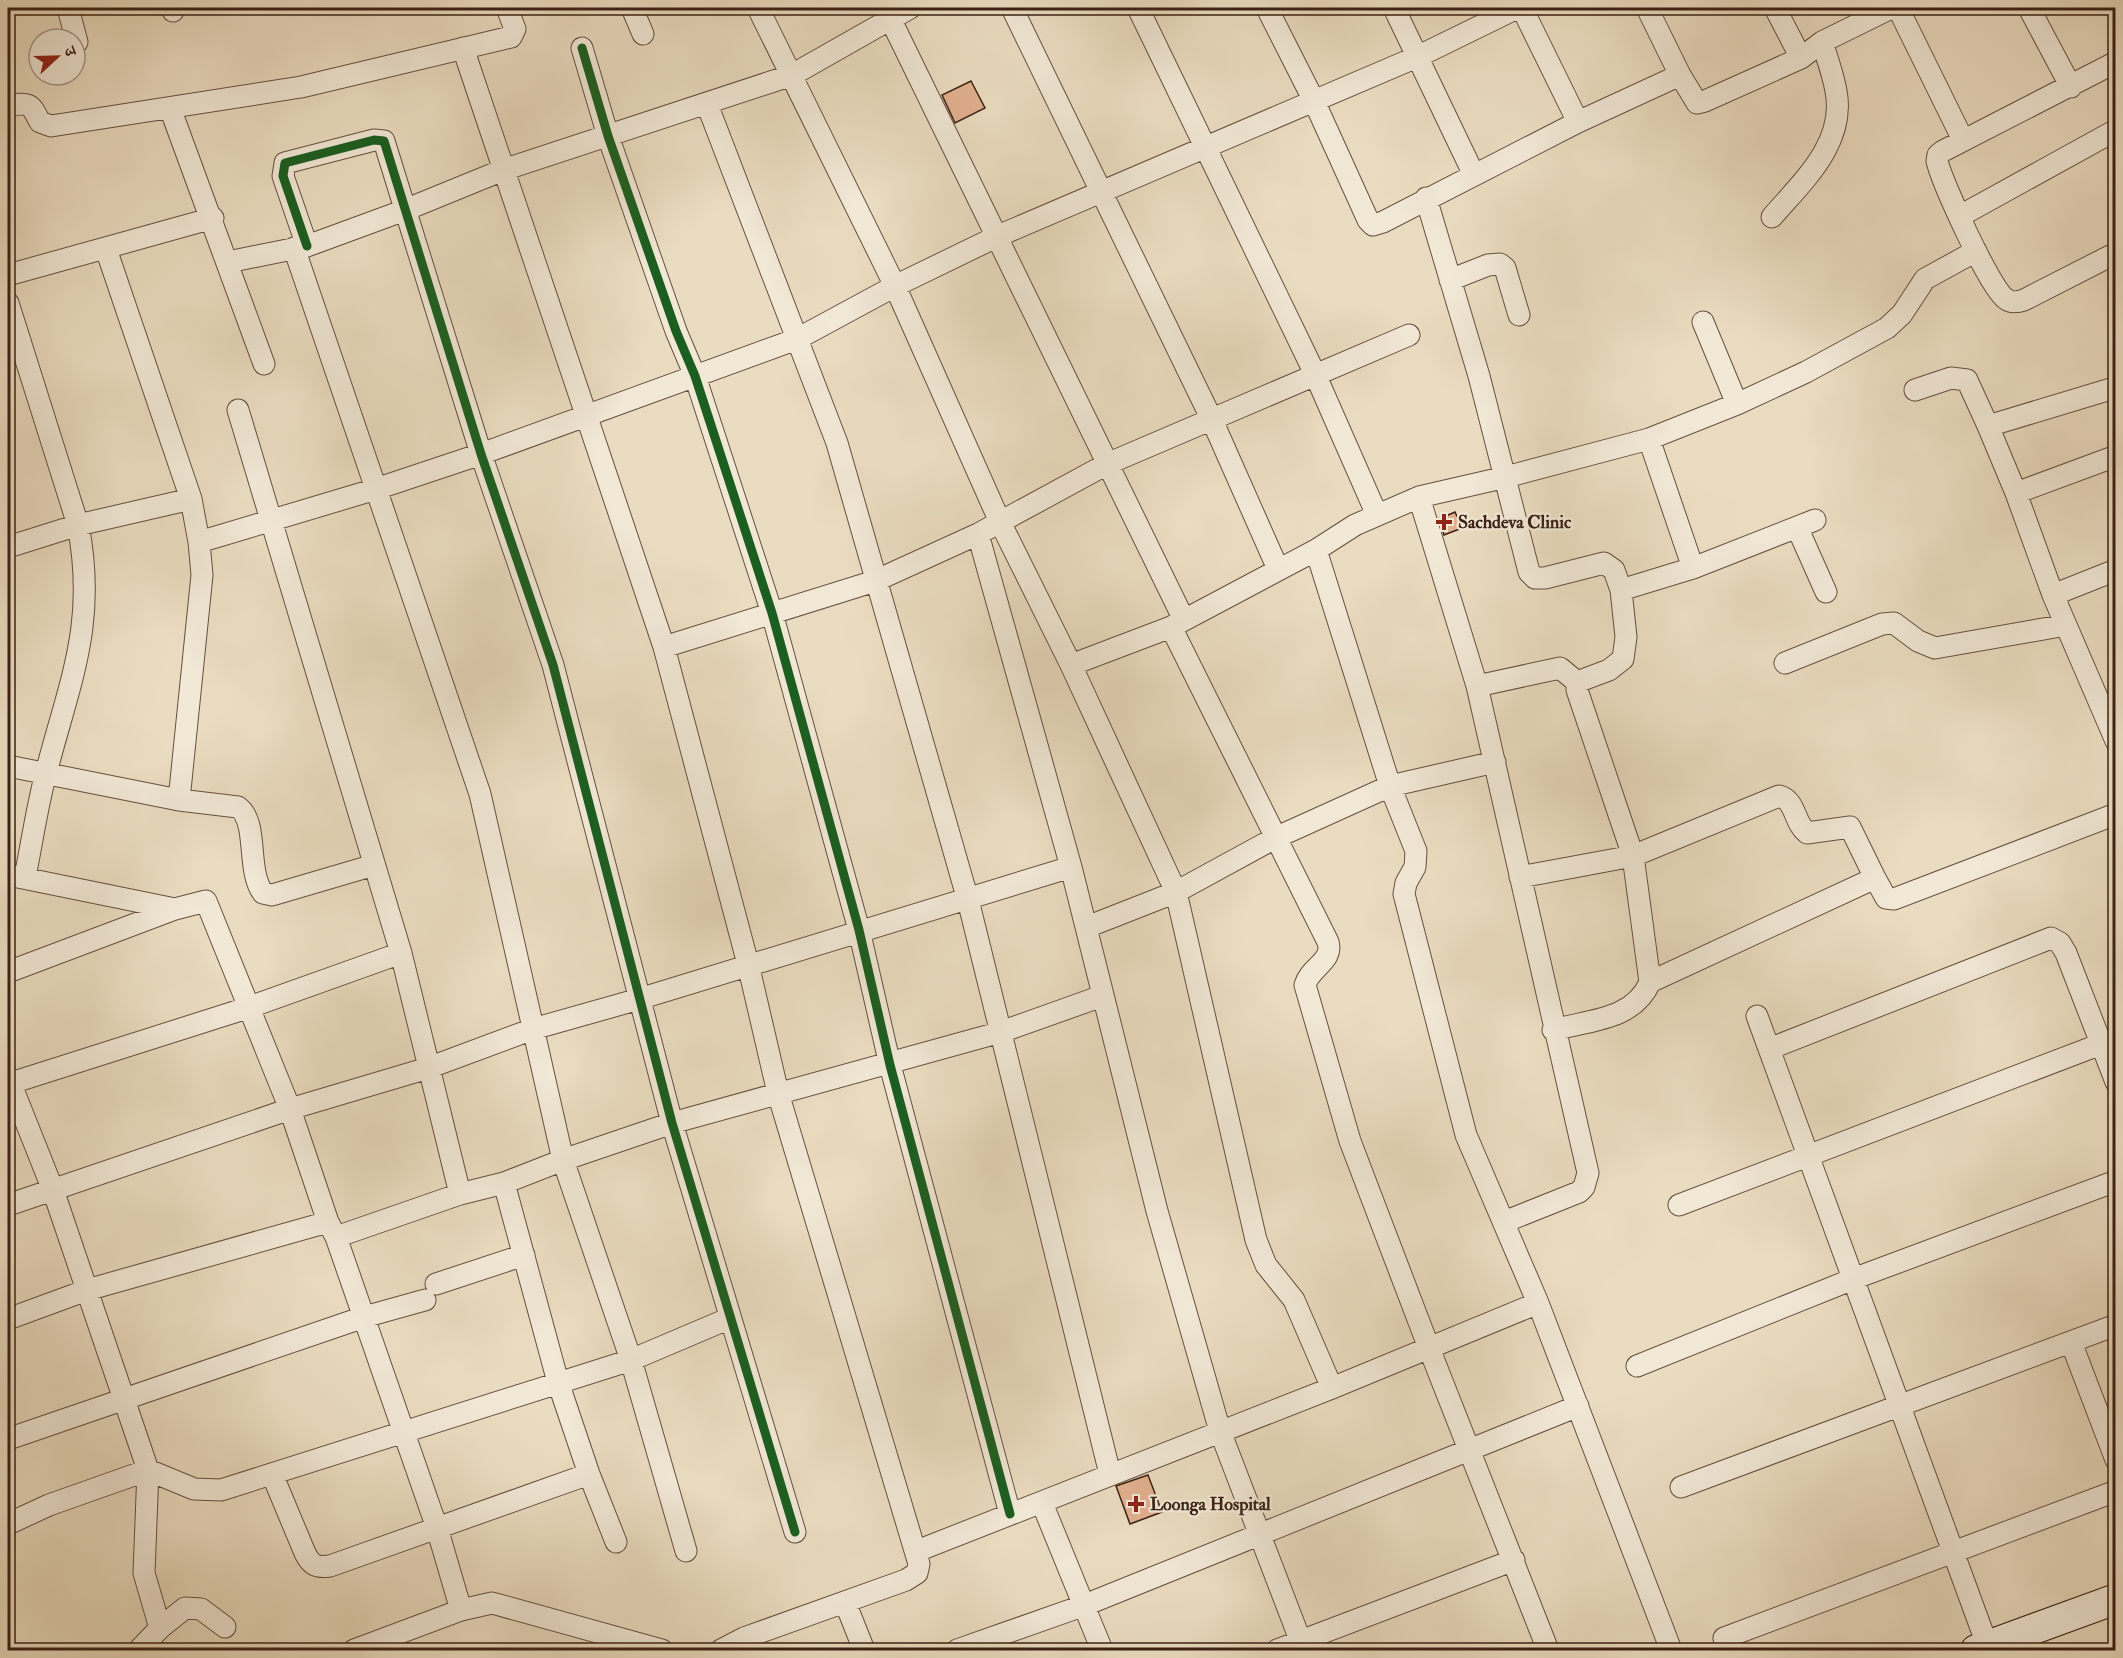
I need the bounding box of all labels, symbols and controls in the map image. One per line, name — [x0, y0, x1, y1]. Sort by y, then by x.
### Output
north arrow — [27, 27, 87, 87]
text: उ — [59, 43, 81, 61]
place label: Sachdeva Clinic — [1458, 511, 1572, 534]
marker: Sachdeva Clinic — [1435, 513, 1453, 531]
place label: Loonga Hospital — [1150, 1493, 1271, 1516]
marker: Loonga Hospital — [1127, 1495, 1145, 1513]

